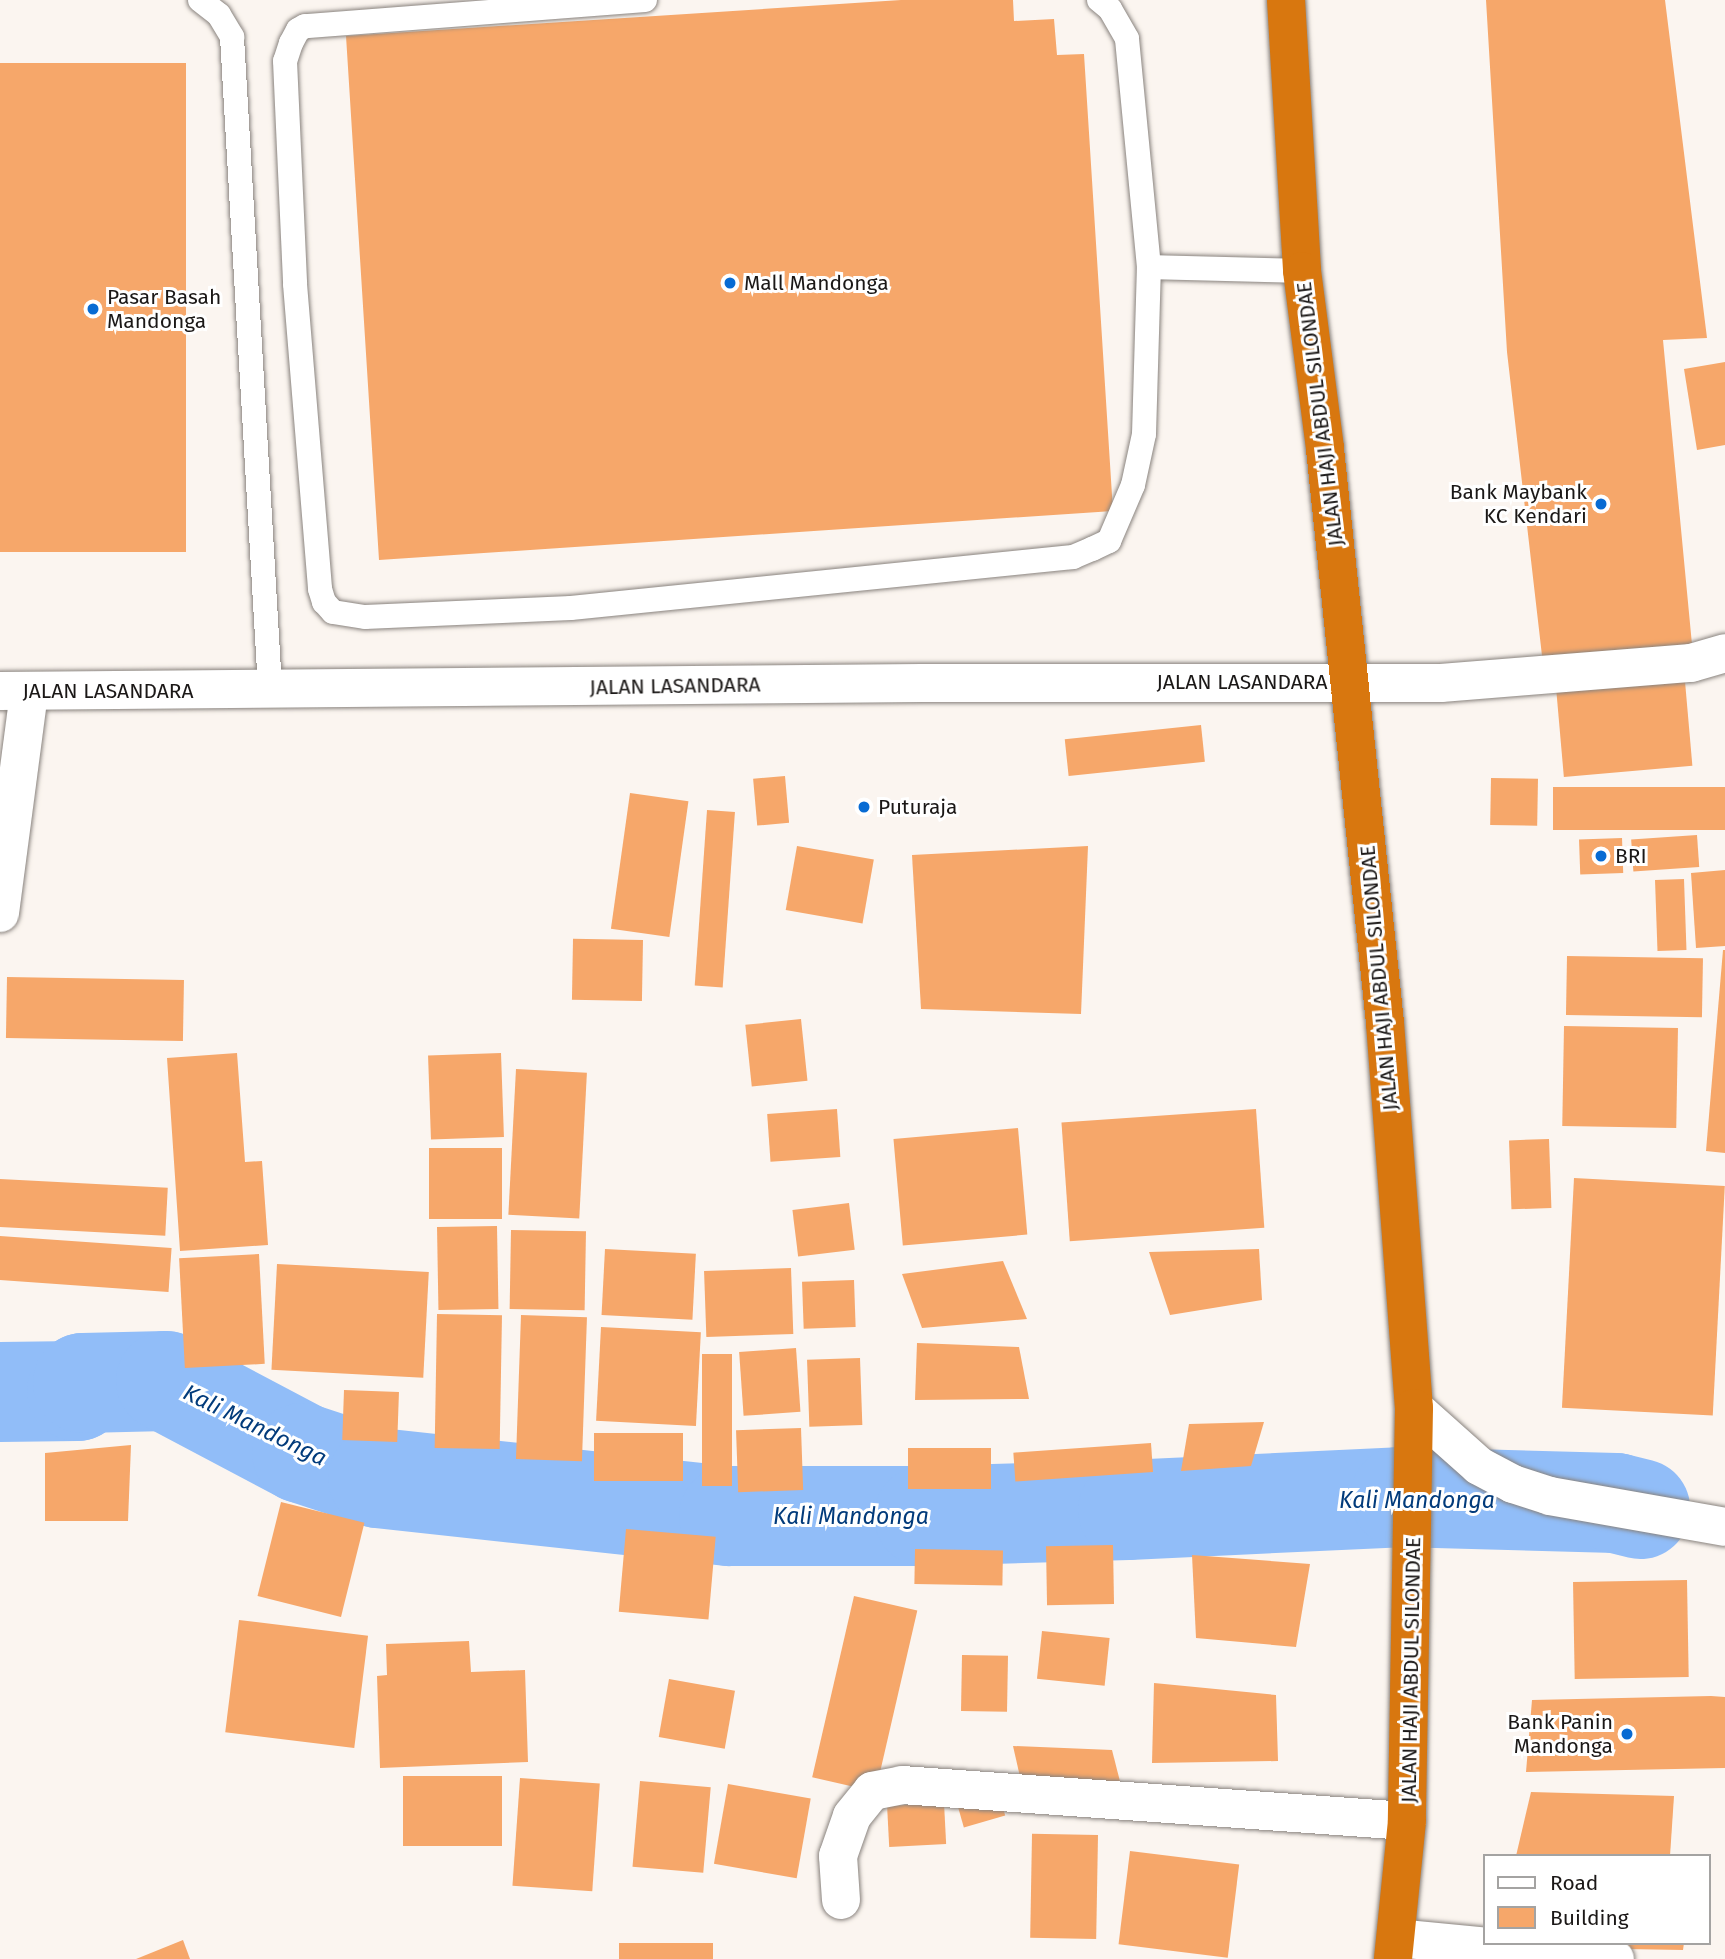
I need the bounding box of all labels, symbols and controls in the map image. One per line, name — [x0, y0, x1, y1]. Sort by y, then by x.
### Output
place label: Mall Mandonga — [744, 270, 889, 296]
marker: Mall Mandonga — [722, 275, 738, 291]
street label: JALAN HAJI ABDUL SILONDAE — [1291, 280, 1349, 548]
place label: Pasar Basah Mandonga — [107, 284, 221, 334]
marker: Pasar Basah Mandonga — [85, 301, 101, 317]
place label: Bank Maybank KC Kendari — [1450, 479, 1587, 529]
marker: Bank Maybank KC Kendari — [1593, 496, 1609, 512]
street label: JALAN LASANDARA — [1156, 669, 1328, 695]
street label: JALAN LASANDARA — [589, 672, 761, 700]
street label: JALAN LASANDARA — [22, 678, 194, 704]
place label: Puturaja — [878, 794, 958, 820]
marker: Puturaja — [856, 799, 872, 815]
place label: BRI — [1615, 843, 1647, 869]
street label: JALAN HAJI ABDUL SILONDAE — [1355, 844, 1403, 1112]
marker: BRI — [1593, 848, 1609, 864]
water label: Kali Mandonga — [179, 1378, 331, 1472]
water label: Kali Mandonga — [1339, 1486, 1495, 1514]
water label: Kali Mandonga — [773, 1502, 929, 1530]
street label: JALAN HAJI ABDUL SILONDAE — [1396, 1537, 1426, 1803]
place label: Bank Panin Mandonga — [1507, 1709, 1613, 1759]
marker: Bank Panin Mandonga — [1619, 1726, 1635, 1742]
legend — [1484, 1854, 1711, 1945]
text: Road — [1550, 1870, 1598, 1896]
text: Building — [1550, 1905, 1629, 1931]

